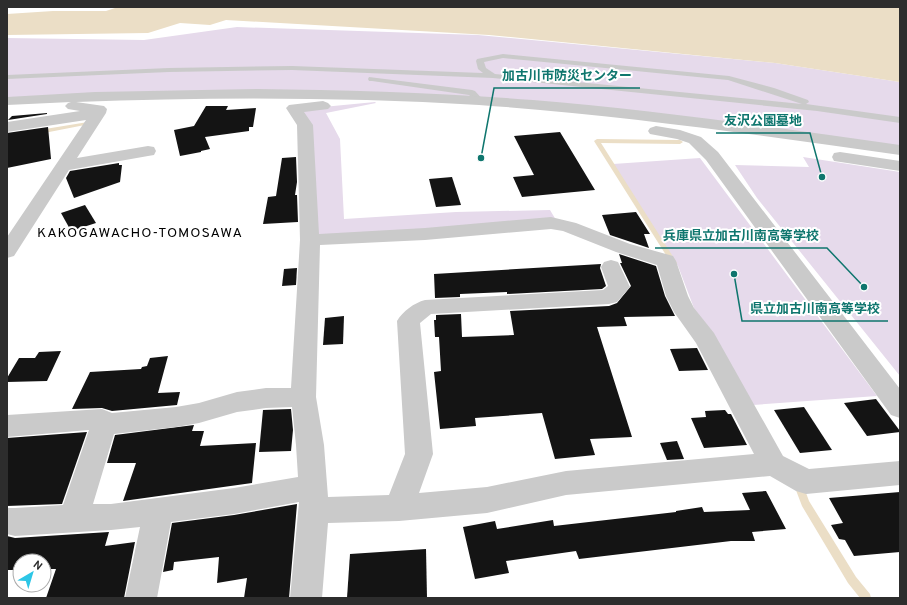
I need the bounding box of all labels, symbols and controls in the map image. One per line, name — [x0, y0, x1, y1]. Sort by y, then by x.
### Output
callout: 加古川市防災センター — [494, 63, 640, 88]
text: 加古川市防災センター — [502, 68, 632, 85]
callout: 友沢公園墓地 — [716, 108, 810, 133]
text: 友沢公園墓地 — [724, 113, 802, 130]
callout: 兵庫県立加古川南高等学校 — [655, 223, 827, 248]
district label: KAKOGAWACHO-TOMOSAWA — [37, 225, 243, 242]
text: 兵庫県立加古川南高等学校 — [663, 228, 819, 245]
callout: 県立加古川南高等学校 — [742, 296, 888, 321]
text: 県立加古川南高等学校 — [750, 301, 880, 318]
north arrow — [12, 553, 52, 593]
text: N — [30, 558, 45, 574]

